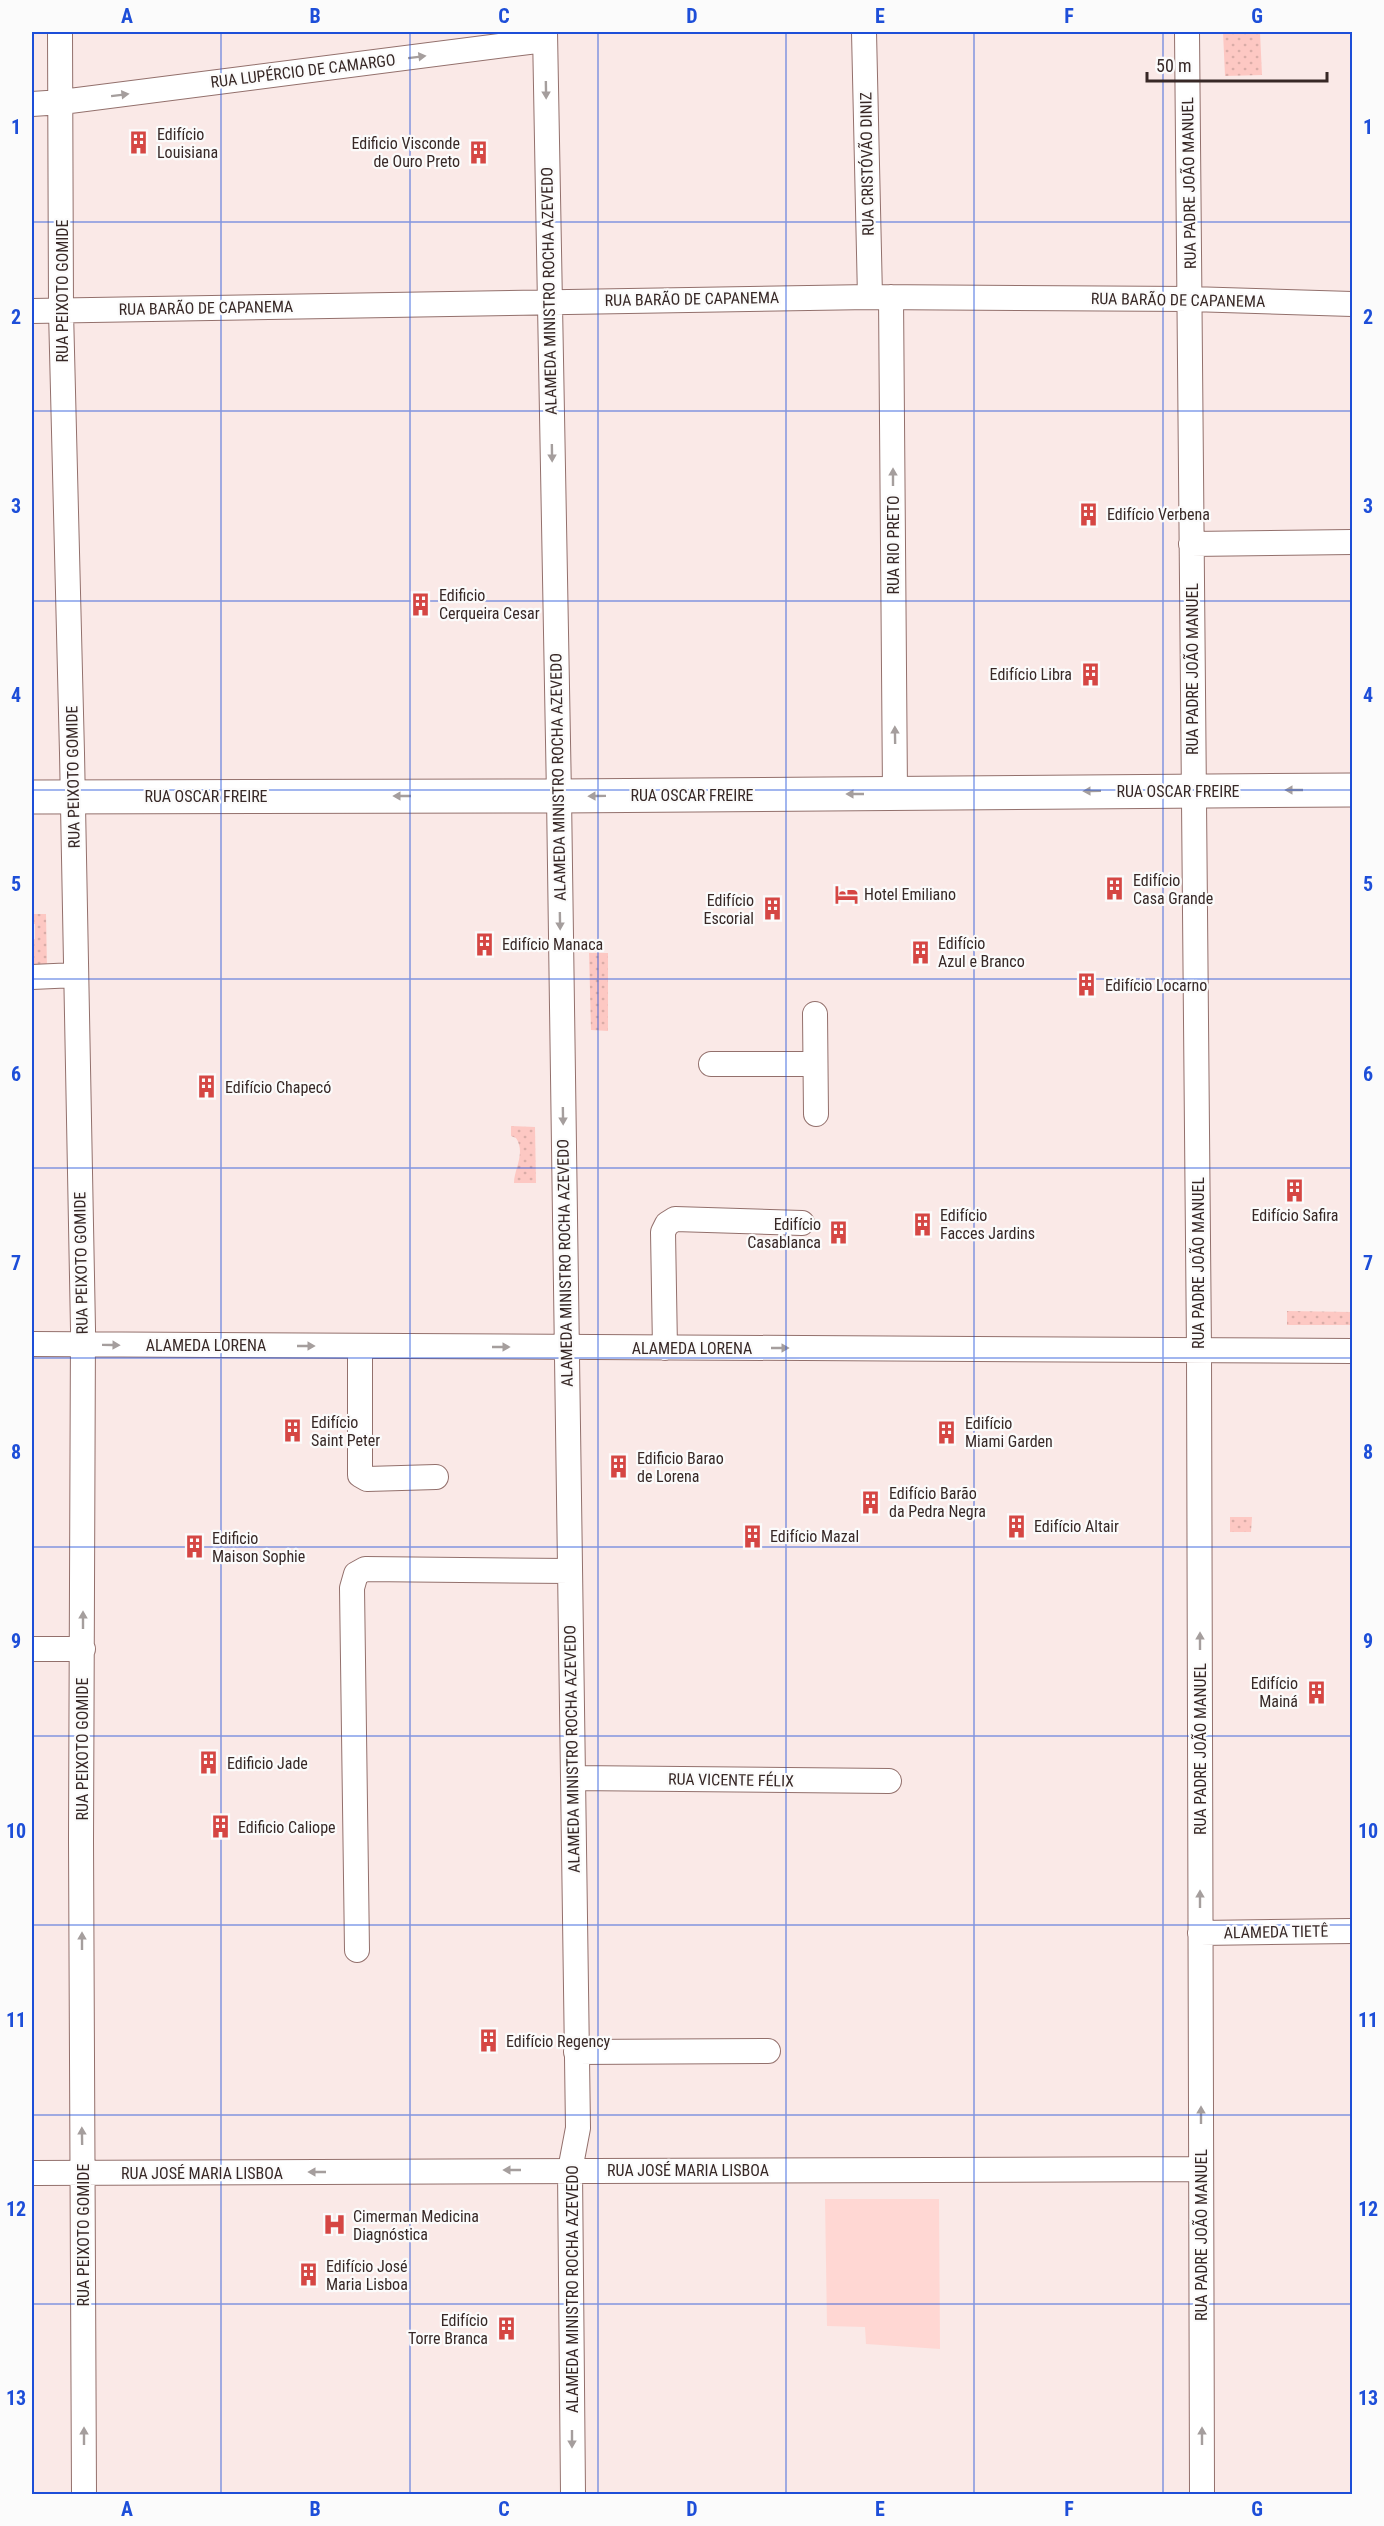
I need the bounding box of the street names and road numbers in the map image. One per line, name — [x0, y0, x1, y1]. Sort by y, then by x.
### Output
street label: RUA LUPÉRCIO DE CAMARGO — [209, 50, 397, 92]
street label: RUA CRISTÓVÃO DINIZ — [855, 92, 878, 236]
street label: RUA PADRE JOÃO MANUEL — [1177, 96, 1200, 269]
street label: ALAMEDA MINISTRO ROCHA AZEVEDO — [537, 167, 561, 415]
street label: RUA PEIXOTO GOMIDE — [53, 220, 72, 362]
street label: RUA BARÃO DE CAPANEMA — [605, 287, 779, 310]
street label: RUA BARÃO DE CAPANEMA — [1091, 288, 1265, 311]
street label: RUA BARÃO DE CAPANEMA — [119, 296, 293, 319]
street label: RUA RIO PRETO — [884, 495, 903, 595]
street label: RUA PADRE JOÃO MANUEL — [1182, 583, 1202, 755]
street label: ALAMEDA MINISTRO ROCHA AZEVEDO — [546, 653, 570, 901]
street label: RUA PEIXOTO GOMIDE — [62, 705, 84, 849]
street label: RUA OSCAR FREIRE — [1116, 782, 1240, 801]
street label: RUA OSCAR FREIRE — [630, 786, 754, 805]
street label: RUA OSCAR FREIRE — [144, 787, 268, 806]
street label: ALAMEDA MINISTRO ROCHA AZEVEDO — [553, 1139, 577, 1387]
street label: RUA PADRE JOÃO MANUEL — [1188, 1177, 1208, 1349]
street label: RUA PEIXOTO GOMIDE — [70, 1191, 92, 1335]
street label: ALAMEDA LORENA — [146, 1336, 266, 1355]
street label: ALAMEDA LORENA — [632, 1339, 752, 1358]
street label: ALAMEDA MINISTRO ROCHA AZEVEDO — [560, 1625, 584, 1873]
street label: RUA PADRE JOÃO MANUEL — [1190, 1663, 1210, 1835]
street label: RUA PEIXOTO GOMIDE — [73, 1678, 92, 1820]
street label: RUA VICENTE FÉLIX — [668, 1769, 794, 1791]
street label: ALAMEDA TIETÊ — [1224, 1922, 1328, 1942]
street label: RUA PADRE JOÃO MANUEL — [1191, 2149, 1211, 2321]
street label: RUA JOSÉ MARIA LISBOA — [607, 2161, 769, 2180]
street label: RUA PEIXOTO GOMIDE — [74, 2164, 93, 2306]
street label: RUA JOSÉ MARIA LISBOA — [121, 2164, 283, 2183]
street label: ALAMEDA MINISTRO ROCHA AZEVEDO — [563, 2165, 582, 2413]

